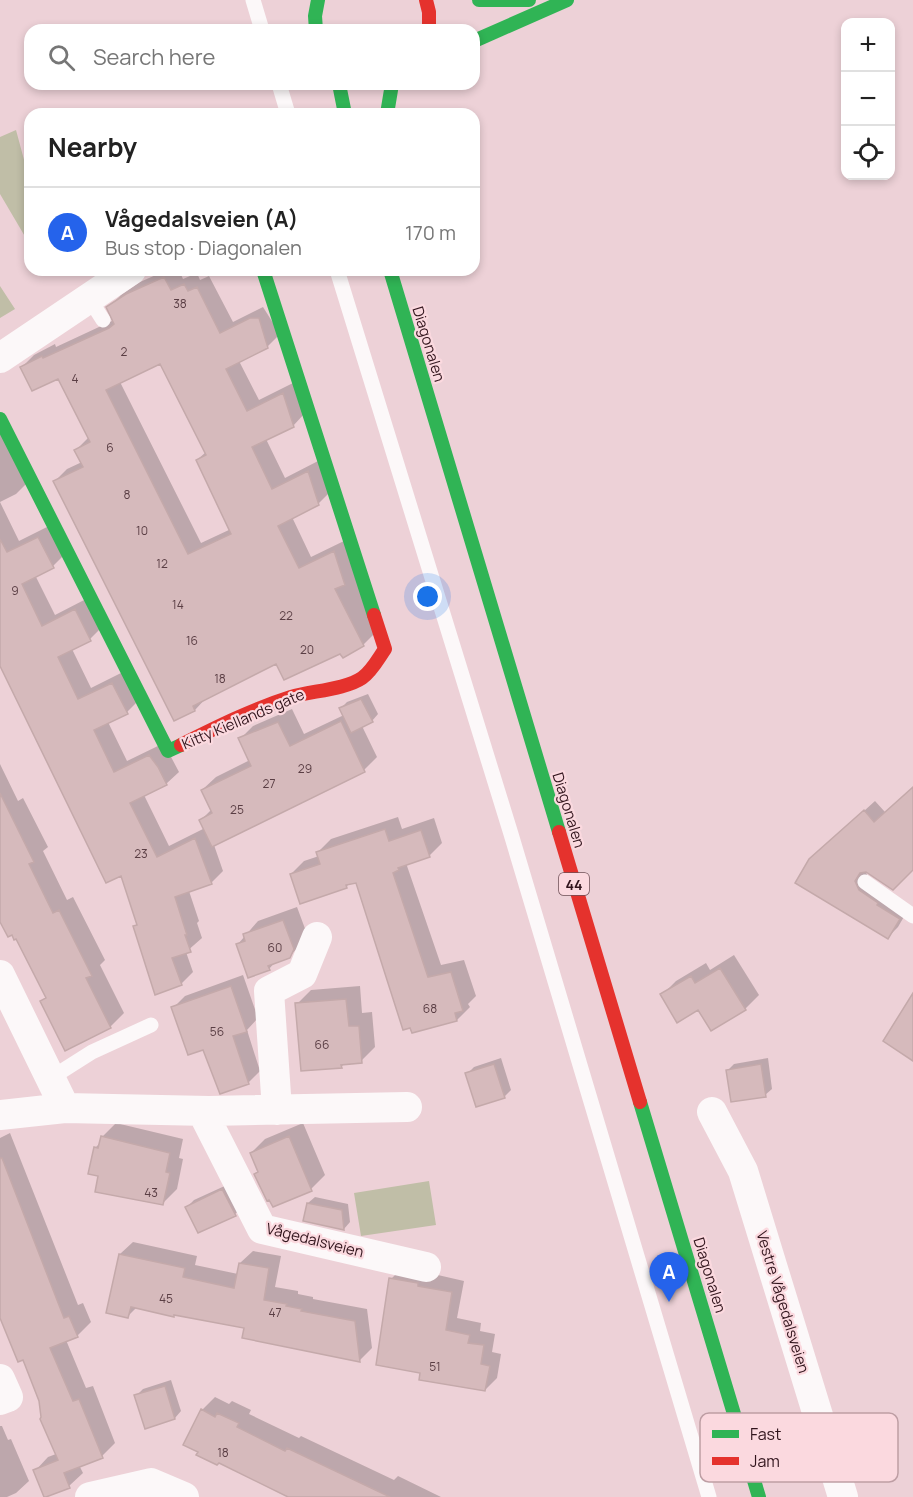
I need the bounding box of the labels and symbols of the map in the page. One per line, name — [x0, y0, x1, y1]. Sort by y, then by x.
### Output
house number: 38 — [173, 295, 187, 312]
street label: Diagonalen — [408, 304, 450, 384]
house number: 2 — [121, 343, 128, 360]
house number: 4 — [71, 370, 79, 387]
house number: 6 — [106, 439, 114, 456]
house number: 8 — [124, 486, 131, 503]
house number: 10 — [136, 522, 148, 539]
house number: 12 — [156, 555, 168, 572]
house number: 9 — [11, 582, 19, 599]
your location — [413, 582, 442, 611]
house number: 14 — [172, 596, 184, 613]
house number: 22 — [279, 607, 293, 624]
house number: 16 — [186, 632, 198, 649]
house number: 20 — [300, 641, 314, 658]
house number: 18 — [214, 670, 226, 687]
street label: Kitty Kiellands gate — [178, 684, 308, 754]
house number: 29 — [298, 760, 312, 777]
street label: Diagonalen — [548, 770, 590, 850]
house number: 27 — [263, 775, 275, 792]
house number: 25 — [230, 801, 244, 818]
house number: 23 — [134, 845, 148, 862]
road number: 44 — [559, 873, 589, 895]
house number: 60 — [268, 939, 282, 956]
house number: 68 — [423, 1000, 437, 1017]
house number: 56 — [210, 1023, 224, 1040]
house number: 66 — [315, 1036, 329, 1053]
house number: 43 — [144, 1184, 158, 1201]
street label: Vågedalsveien — [264, 1218, 366, 1262]
street label: Vestre Vågedalsveien — [751, 1228, 815, 1376]
street label: Diagonalen — [689, 1235, 731, 1315]
pin: A — [650, 1252, 688, 1302]
house number: 45 — [159, 1290, 173, 1307]
house number: 47 — [268, 1304, 282, 1321]
house number: 51 — [429, 1358, 441, 1375]
legend — [700, 1413, 898, 1482]
text: Fast — [750, 1423, 781, 1445]
house number: 18 — [217, 1444, 229, 1461]
text: Jam — [750, 1450, 780, 1472]

